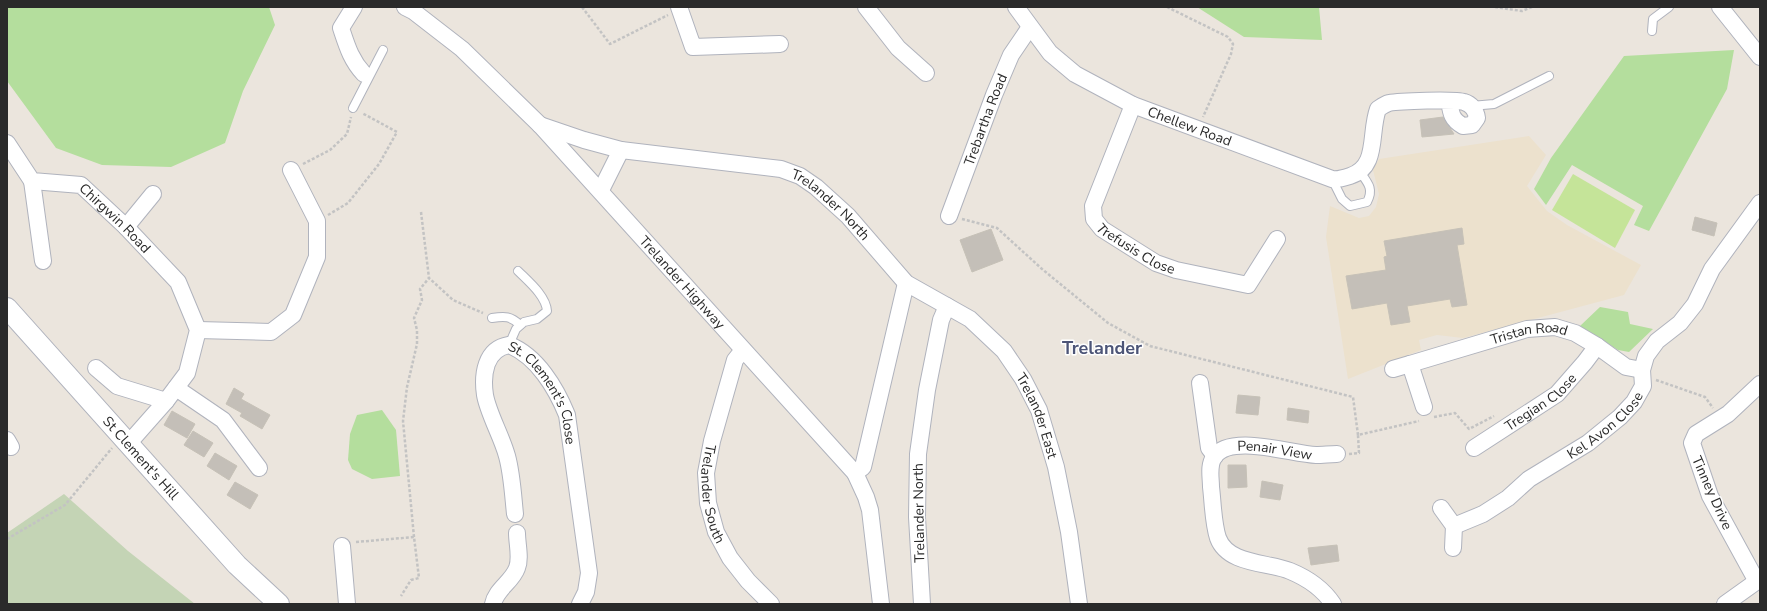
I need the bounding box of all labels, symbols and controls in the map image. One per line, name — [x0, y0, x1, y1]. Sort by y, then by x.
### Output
street label: Trebartha Road — [959, 71, 1012, 168]
street label: Chellew Road — [1145, 102, 1234, 150]
street label: Trelander North — [789, 164, 874, 244]
street label: Chirgwin Road — [75, 179, 155, 257]
street label: Trefusis Close — [1092, 220, 1178, 278]
street label: Trelander Highway — [635, 232, 730, 334]
street label: Tristan Road — [1488, 317, 1570, 349]
street label: St. Clement's Close — [505, 336, 580, 446]
district label: Trelander — [1062, 336, 1142, 360]
street label: Trelander East — [1012, 369, 1062, 461]
street label: Tregian Close — [1501, 369, 1581, 435]
street label: Kel Avon Close — [1563, 388, 1647, 463]
street label: St Clement's Hill — [99, 412, 184, 504]
street label: Penair View — [1237, 436, 1314, 464]
street label: Trelander South — [696, 443, 730, 547]
street label: Tinney Drive — [1687, 453, 1737, 533]
street label: Trelander North — [909, 463, 929, 563]

